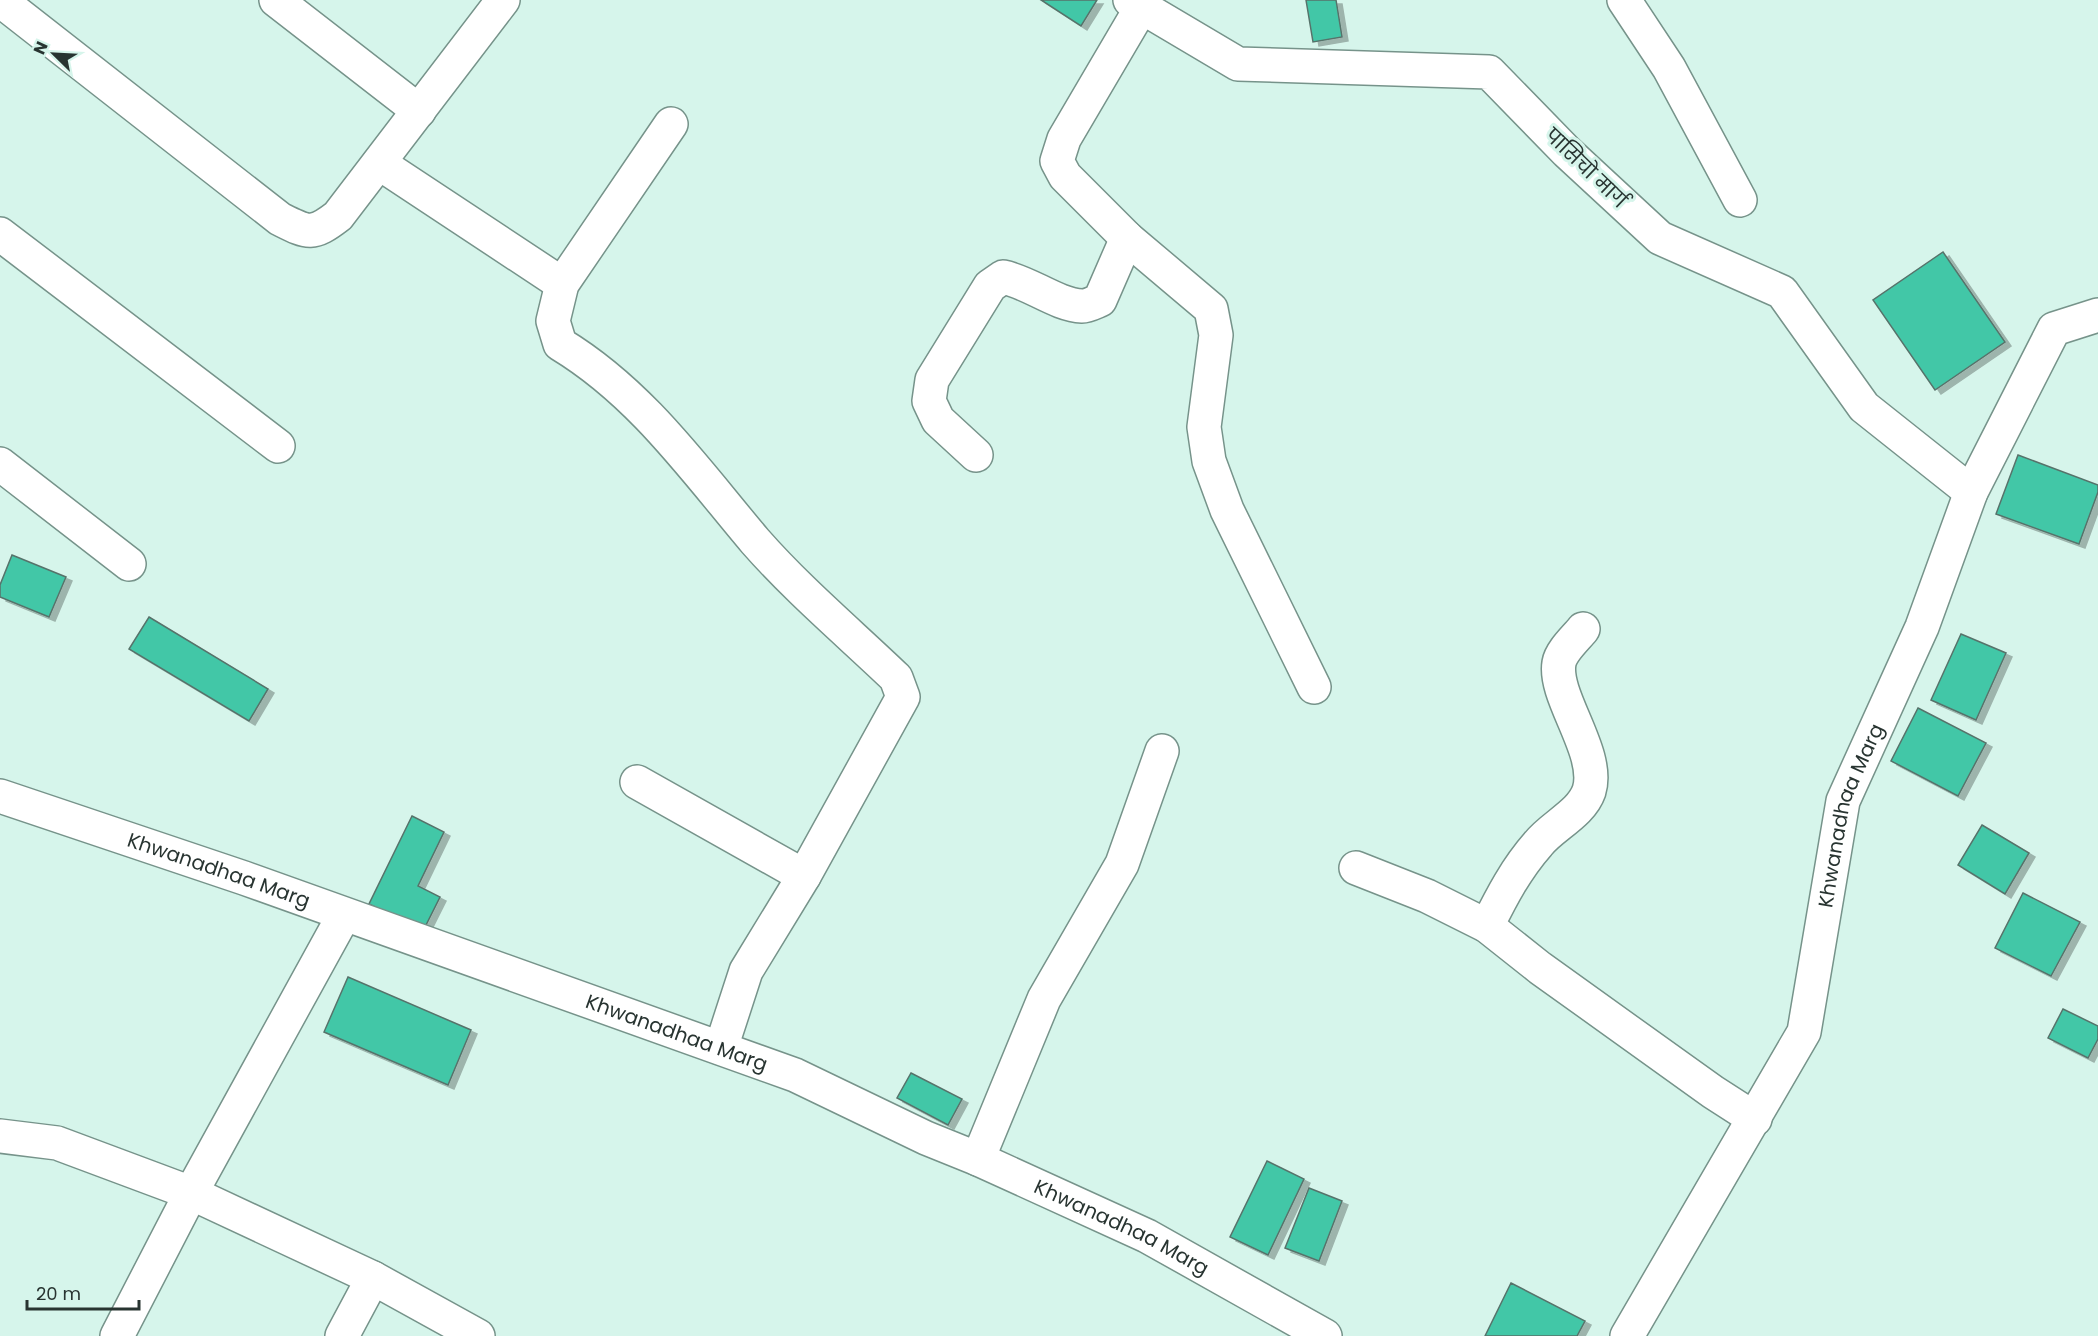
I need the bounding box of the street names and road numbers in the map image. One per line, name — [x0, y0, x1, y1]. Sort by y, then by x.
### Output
street label: पासिचो मार्ग — [1538, 121, 1635, 216]
street label: Khwanadhaa Marg — [1811, 719, 1890, 910]
street label: Khwanadhaa Marg — [124, 826, 314, 915]
street label: Khwanadhaa Marg — [582, 987, 772, 1078]
street label: Khwanadhaa Marg — [1030, 1172, 1214, 1282]

